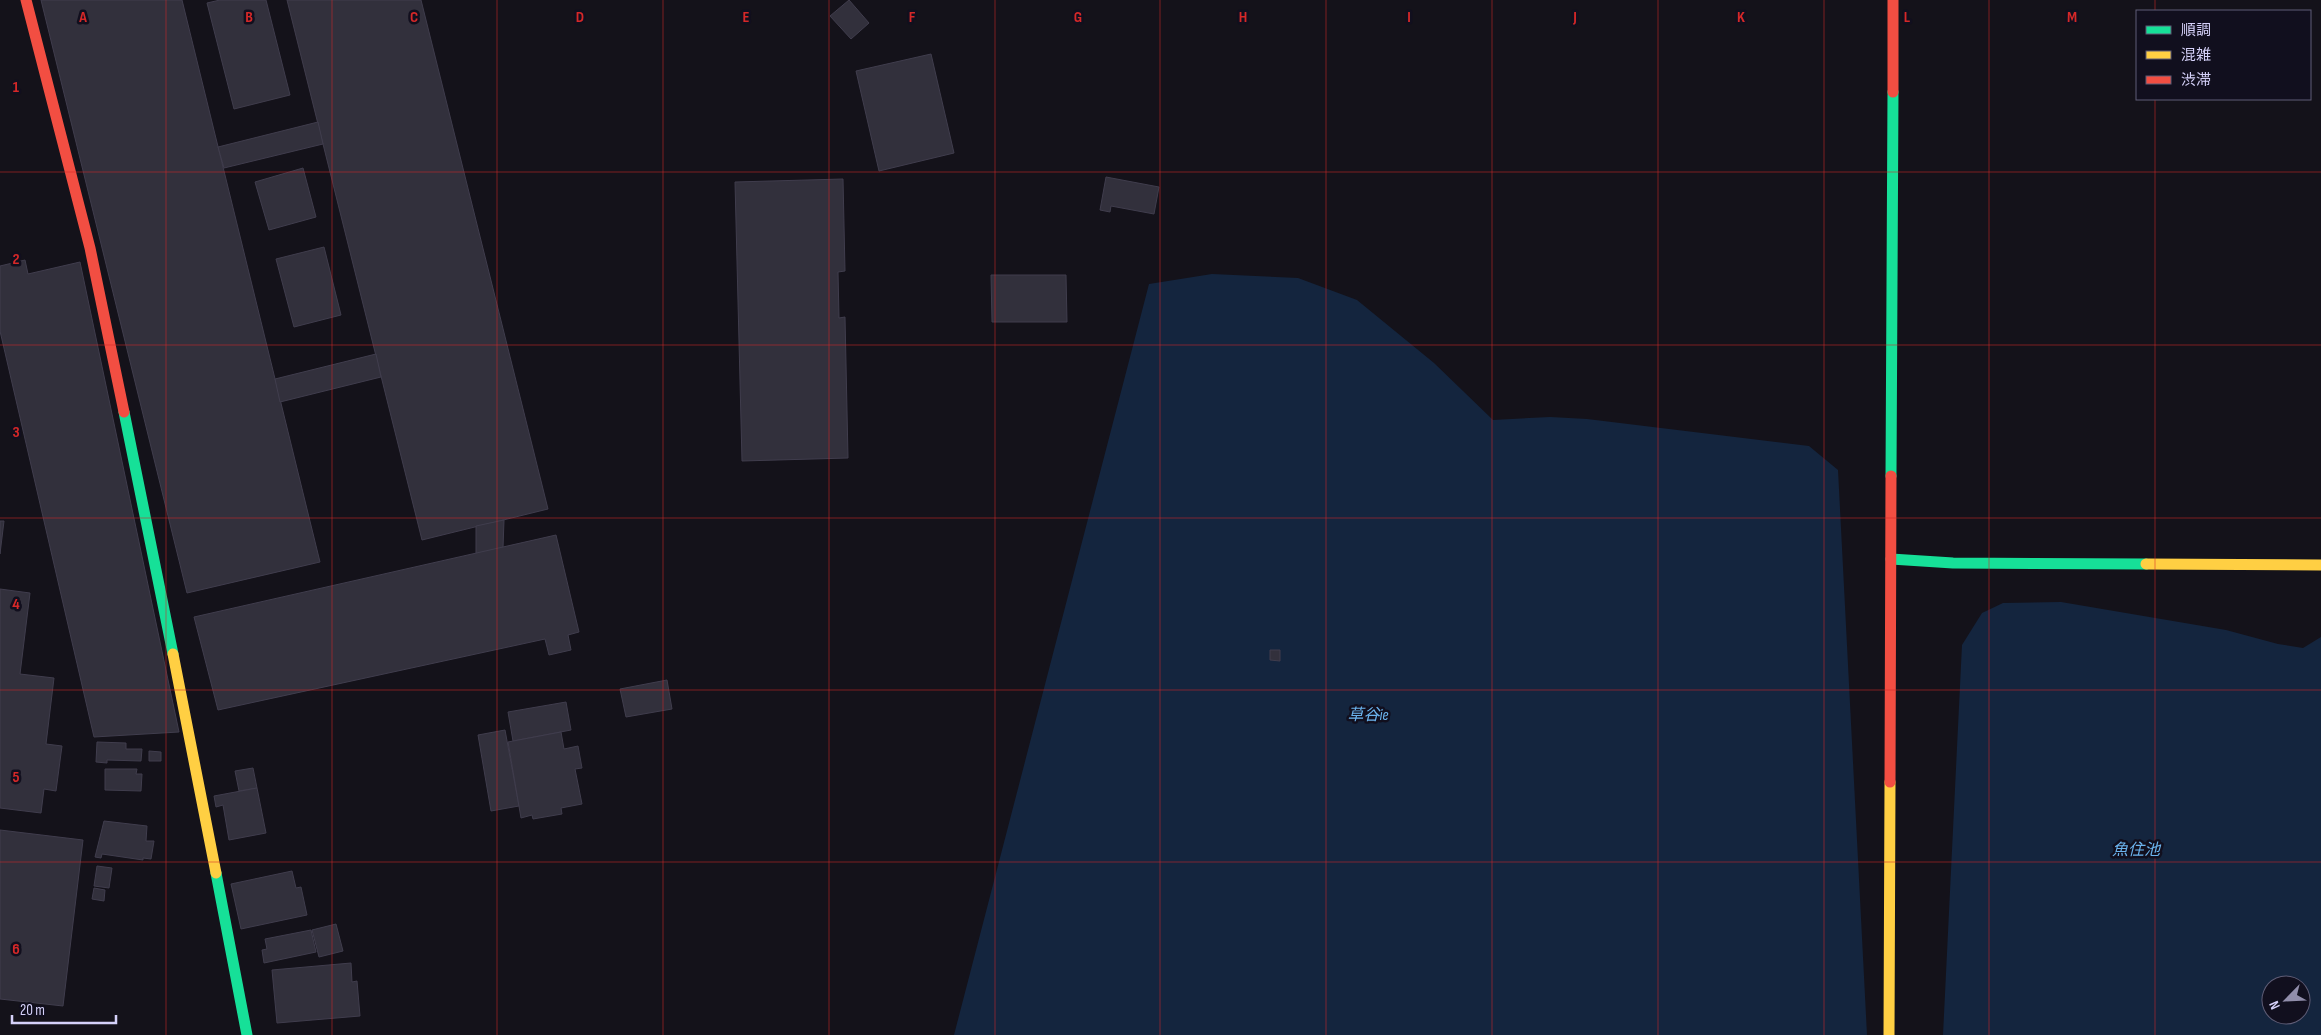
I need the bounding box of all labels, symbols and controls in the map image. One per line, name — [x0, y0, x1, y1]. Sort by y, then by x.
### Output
text: A — [78, 8, 87, 27]
text: B — [245, 8, 253, 27]
text: C — [410, 8, 418, 27]
text: D — [576, 8, 584, 27]
text: E — [743, 8, 750, 27]
text: F — [909, 8, 916, 27]
text: G — [1074, 8, 1082, 27]
text: H — [1239, 8, 1247, 27]
text: I — [1407, 8, 1411, 27]
text: J — [1572, 8, 1577, 27]
text: K — [1737, 8, 1745, 27]
text: L — [1904, 8, 1911, 27]
text: M — [2067, 8, 2077, 27]
legend — [2136, 10, 2311, 100]
text: 順調 — [2181, 21, 2211, 40]
text: 混雑 — [2181, 46, 2211, 65]
text: 渋滞 — [2181, 71, 2211, 90]
text: 1 — [13, 78, 20, 97]
text: 2 — [12, 250, 20, 269]
text: 3 — [12, 423, 20, 442]
text: 4 — [12, 595, 20, 614]
water label: 草谷ie — [1347, 706, 1389, 725]
text: 5 — [12, 768, 20, 787]
water label: 魚住池 — [2112, 841, 2162, 860]
text: 6 — [12, 940, 20, 959]
north arrow — [2261, 975, 2311, 1025]
scale bar — [12, 992, 116, 1024]
text: N — [2265, 998, 2284, 1012]
text: 20 m — [20, 1001, 45, 1020]

